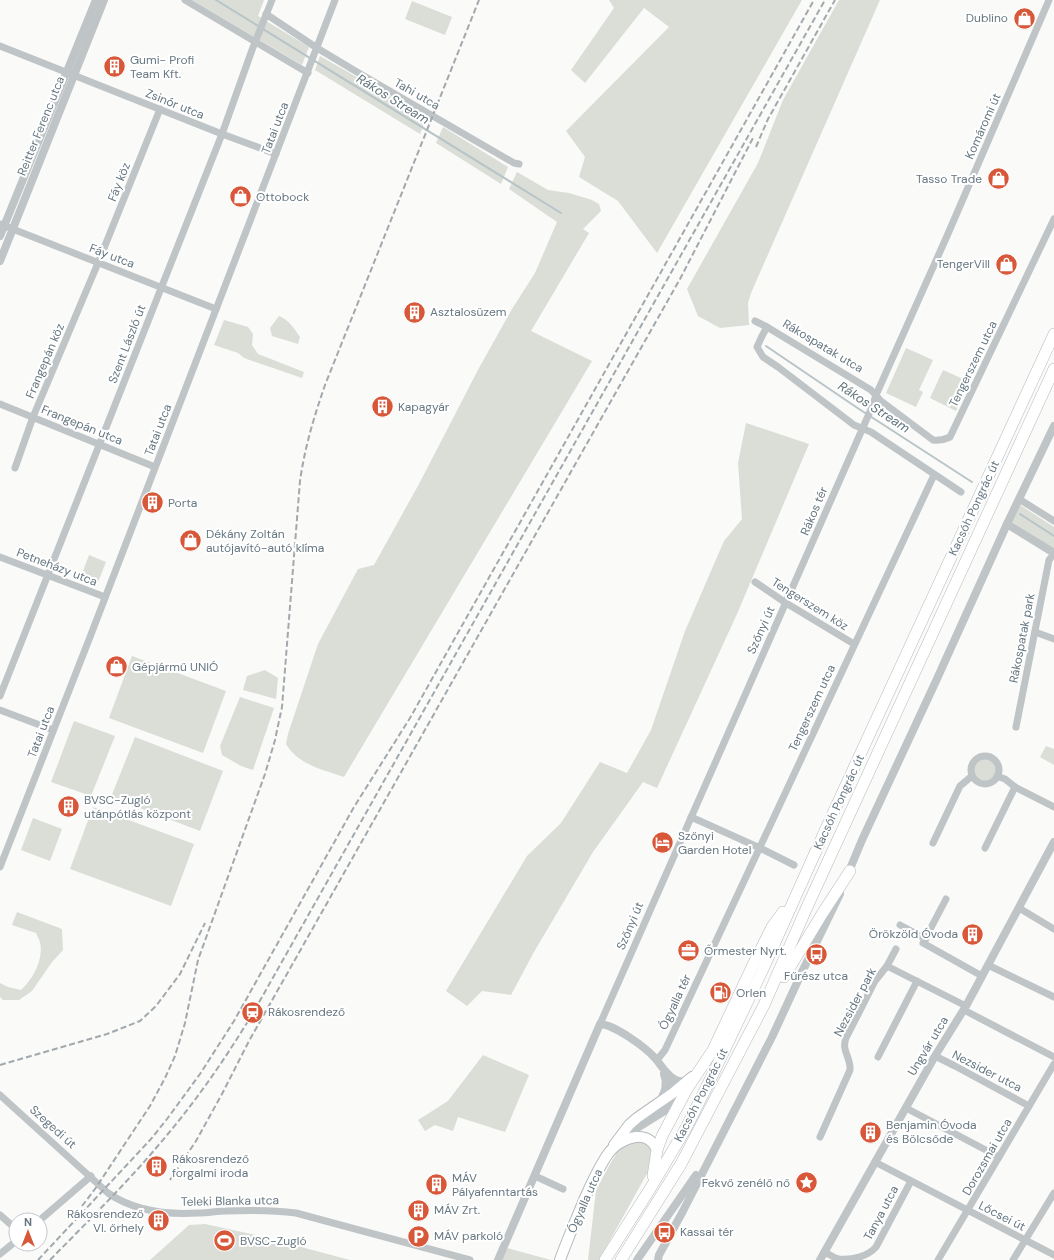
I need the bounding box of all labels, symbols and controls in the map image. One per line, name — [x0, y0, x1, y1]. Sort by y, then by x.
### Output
shop icon: Dublino — [1011, 5, 1037, 31]
place label: Dublino — [966, 10, 1008, 26]
place label: Gumi- Profi Team Kft. — [130, 52, 195, 82]
building icon: Gumi- Profi Team Kft. — [102, 54, 128, 80]
water label: Rákos Stream — [353, 70, 433, 128]
street label: Reitter Ferenc utca — [14, 74, 68, 178]
street label: Tahi utca — [391, 75, 443, 113]
street label: Zsinór utca — [143, 85, 207, 123]
street label: Komáromi út — [961, 90, 1005, 162]
street label: Tatai utca — [258, 100, 292, 156]
street label: Fáy köz — [104, 160, 134, 204]
shop icon: Tasso Trade — [985, 166, 1011, 192]
place label: Tasso Trade — [916, 171, 982, 187]
shop icon: Ottobock — [227, 184, 253, 210]
place label: Ottobock — [256, 189, 309, 205]
street label: Fáy utca — [87, 240, 137, 272]
shop icon: TengerVill — [993, 251, 1019, 277]
place label: TengerVill — [937, 256, 990, 272]
building icon: Asztalosüzem — [401, 299, 427, 325]
street label: Szent László út — [105, 302, 149, 386]
place label: Asztalosüzem — [430, 304, 506, 320]
street label: Rákospatak utca — [780, 316, 866, 376]
street label: Tengerszem utca — [945, 318, 1001, 410]
street label: Frangepán köz — [22, 321, 68, 401]
water label: Rákos Stream — [835, 377, 913, 437]
building icon: Kapagyár — [369, 394, 395, 420]
place label: Kapagyár — [398, 399, 450, 415]
street label: Frangepán utca — [39, 401, 125, 449]
street label: Tatai utca — [141, 402, 175, 458]
street label: Kacsóh Pongrác út — [945, 458, 1003, 558]
street label: Rákos tér — [797, 484, 832, 538]
building icon: Porta — [140, 490, 166, 516]
place label: Porta — [168, 495, 197, 511]
place label: Dékány Zoltán autójavító-autó klíma — [206, 526, 324, 556]
shop icon: Dékány Zoltán autójavító-autó klíma — [178, 528, 204, 554]
street label: Petneházy utca — [14, 544, 100, 590]
street label: Tengerszem köz — [769, 574, 851, 634]
street label: Rákospatak park — [1005, 592, 1039, 684]
street label: Szőnyi út — [743, 603, 779, 656]
shop icon: Gépjármű UNIÓ — [103, 654, 129, 680]
place label: Gépjármű UNIÓ — [132, 659, 218, 675]
street label: Tengerszem utca — [785, 662, 839, 754]
street label: Tatai utca — [24, 704, 58, 760]
street label: Kacsóh Pongrác út — [810, 752, 868, 852]
place label: BVSC-Zugló utánpótlás központ — [84, 792, 191, 822]
building icon: BVSC-Zugló utánpótlás központ — [56, 794, 82, 820]
place label: Szőnyi Garden Hotel — [678, 828, 751, 858]
hotel icon: Szőnyi Garden Hotel — [650, 830, 676, 856]
street label: Szőnyi út — [613, 899, 647, 952]
building icon: Örökzöld Óvoda — [960, 921, 986, 947]
place label: Örökzöld Óvoda — [869, 926, 958, 942]
office icon: Őrmester Nyrt. — [676, 938, 702, 964]
bus stop icon: Fűrész utca — [803, 942, 829, 968]
place label: Őrmester Nyrt. — [704, 943, 786, 959]
street label: Nezsider park — [830, 965, 880, 1039]
place label: Fűrész utca — [784, 968, 848, 984]
street label: Ógyalla tér — [655, 971, 695, 1032]
fuel station icon: Orlen — [707, 980, 733, 1006]
place label: Orlen — [736, 985, 766, 1001]
station icon: Rákosrendező — [239, 999, 265, 1025]
place label: Rákosrendező — [268, 1004, 345, 1020]
street label: Ungvár utca — [904, 1013, 952, 1079]
street label: Kacsóh Pongrác út — [670, 1045, 732, 1145]
street label: Nezsider utca — [949, 1047, 1025, 1095]
street label: Szegedi út — [26, 1102, 80, 1152]
street label: Dorozsmai utca — [958, 1116, 1016, 1198]
place label: Benjamin Óvoda és Bölcsőde — [886, 1117, 977, 1147]
building icon: Benjamin Óvoda és Bölcsőde — [858, 1119, 884, 1145]
place label: Rákosrendező forgalmi iroda — [172, 1151, 249, 1181]
building icon: Rákosrendező forgalmi iroda — [143, 1153, 169, 1179]
street label: Ógyalla utca — [564, 1166, 606, 1236]
place label: MÁV Pályafenntartás — [452, 1170, 538, 1200]
place icon: Fekvő zenélő nő — [793, 1170, 819, 1196]
building icon: MÁV Pályafenntartás — [423, 1172, 449, 1198]
place label: Fekvő zenélő nő — [702, 1175, 790, 1191]
street label: Tanya utca — [860, 1183, 902, 1243]
street label: Teleki Blanka utca — [181, 1192, 279, 1210]
building icon: MÁV Zrt. — [405, 1197, 431, 1223]
street label: Lőcsei út — [976, 1197, 1028, 1235]
place label: MÁV Zrt. — [434, 1202, 480, 1218]
place label: Rákosrendező VI. őrhely — [67, 1206, 144, 1236]
building icon: Rákosrendező VI. őrhely — [146, 1208, 172, 1234]
north arrow — [8, 1212, 48, 1252]
text: N — [24, 1215, 32, 1229]
bus stop icon: Kassai tér — [651, 1219, 677, 1245]
parking icon: MÁV parkoló — [406, 1223, 432, 1249]
place label: Kassai tér — [680, 1224, 734, 1240]
sports icon: BVSC-Zugló — [211, 1228, 237, 1254]
place label: MÁV parkoló — [434, 1228, 503, 1244]
place label: BVSC-Zugló — [240, 1233, 307, 1249]

